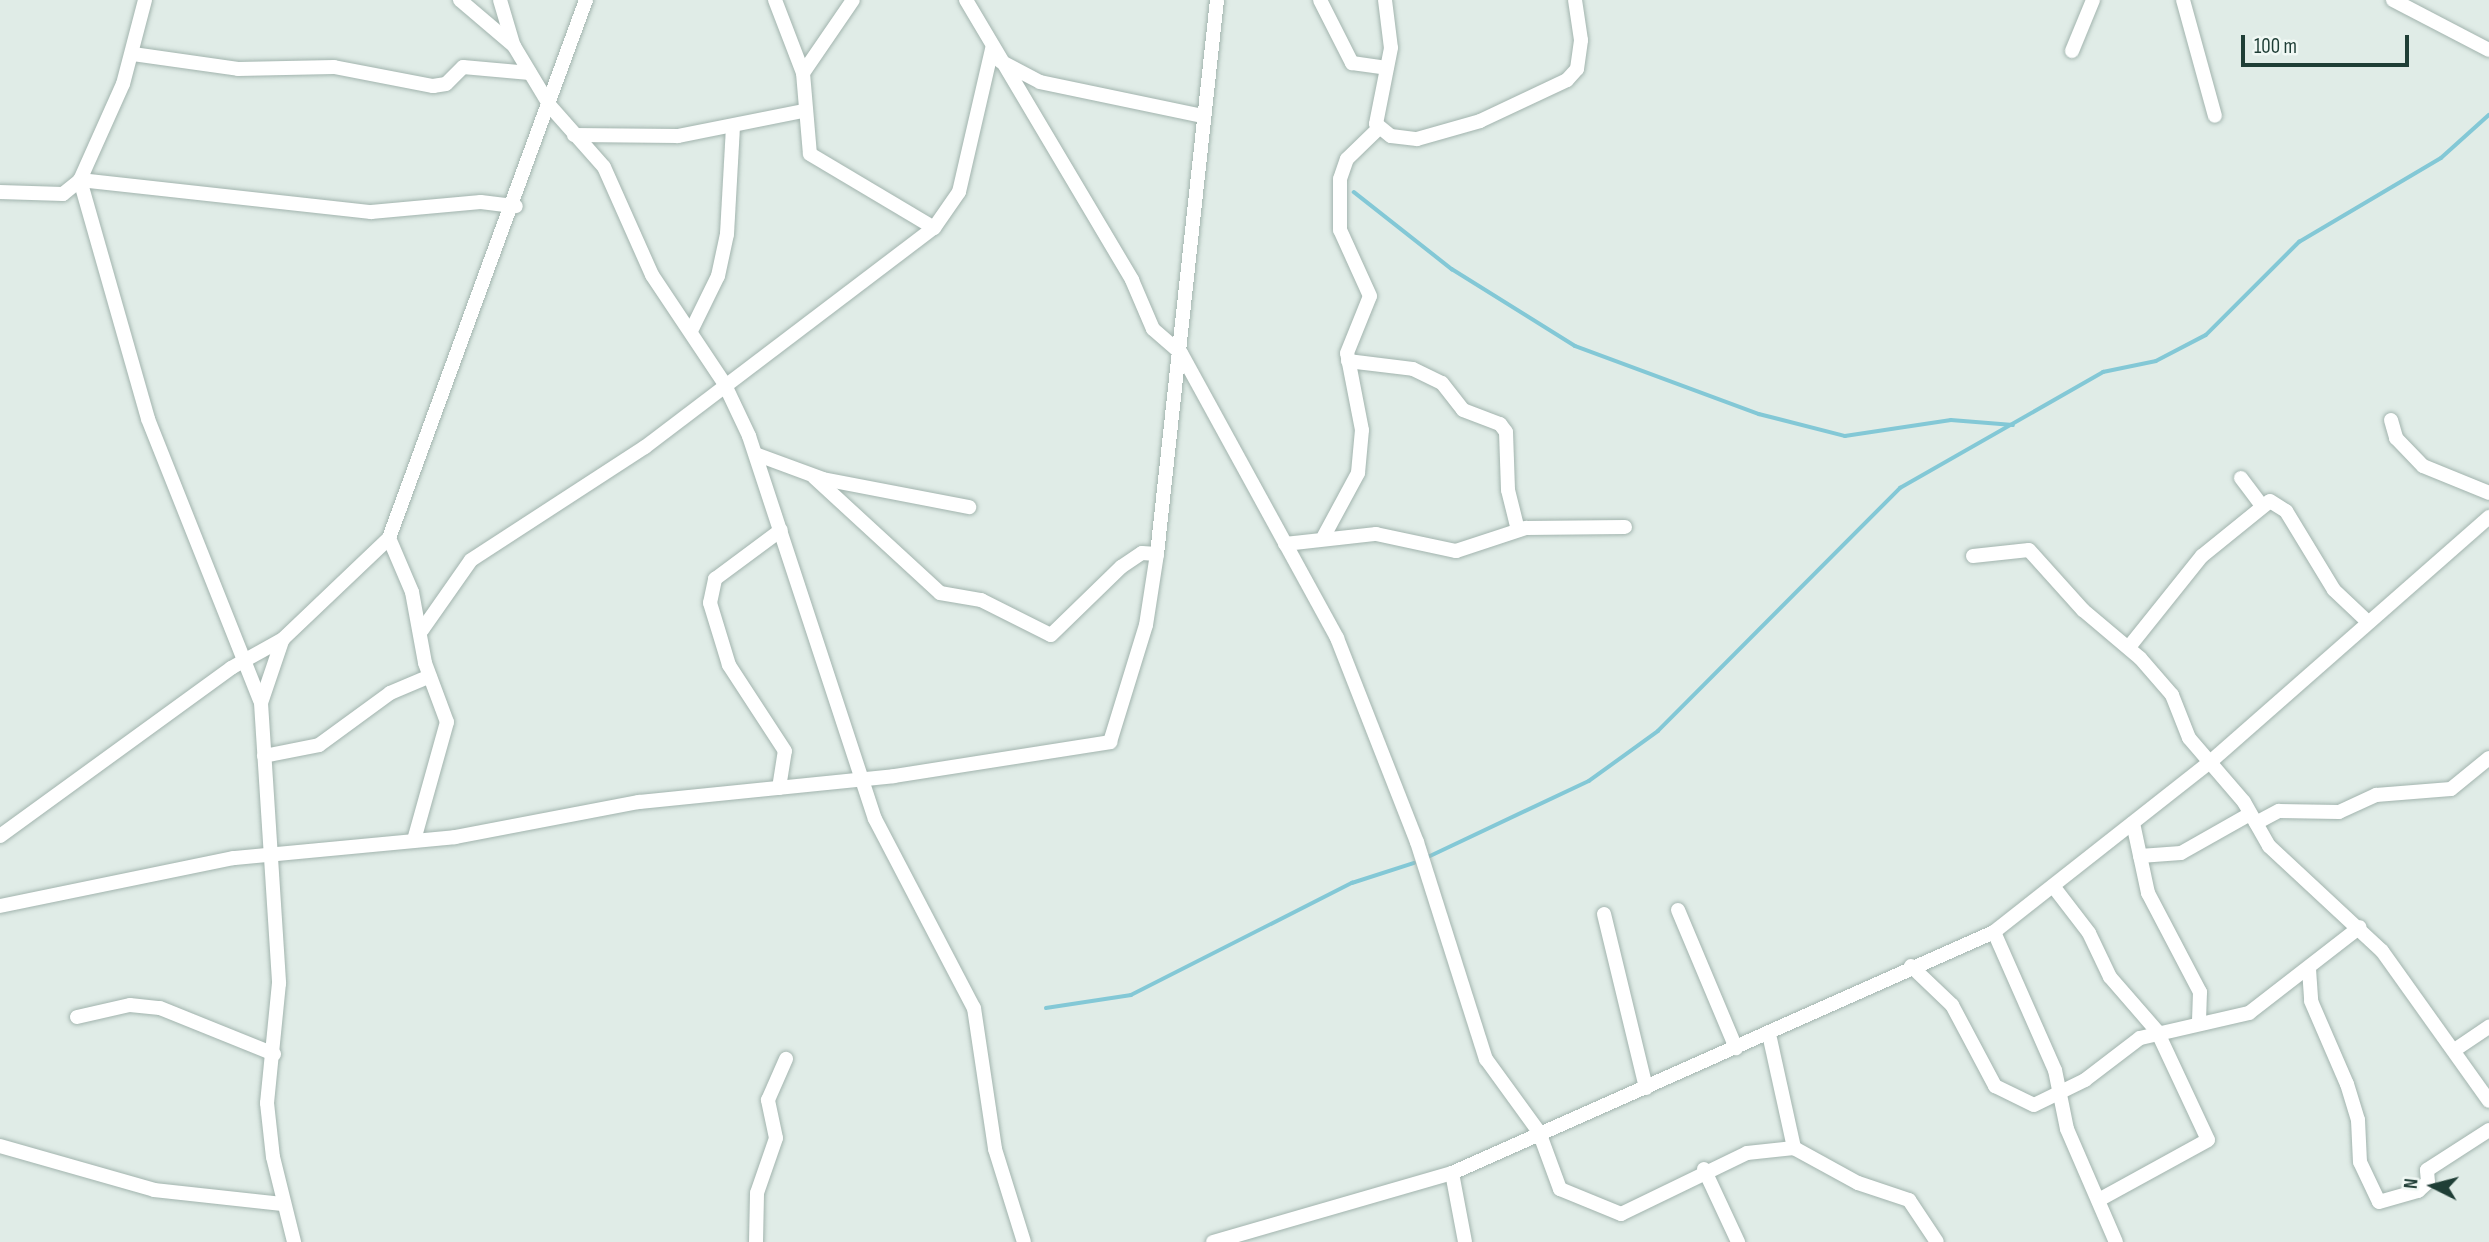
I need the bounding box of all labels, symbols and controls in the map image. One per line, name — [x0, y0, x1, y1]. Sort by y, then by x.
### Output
scale bar — [2244, 21, 2412, 65]
text: 100 m — [2254, 34, 2297, 59]
north arrow — [2398, 1151, 2468, 1221]
text: N — [2400, 1178, 2424, 1190]

